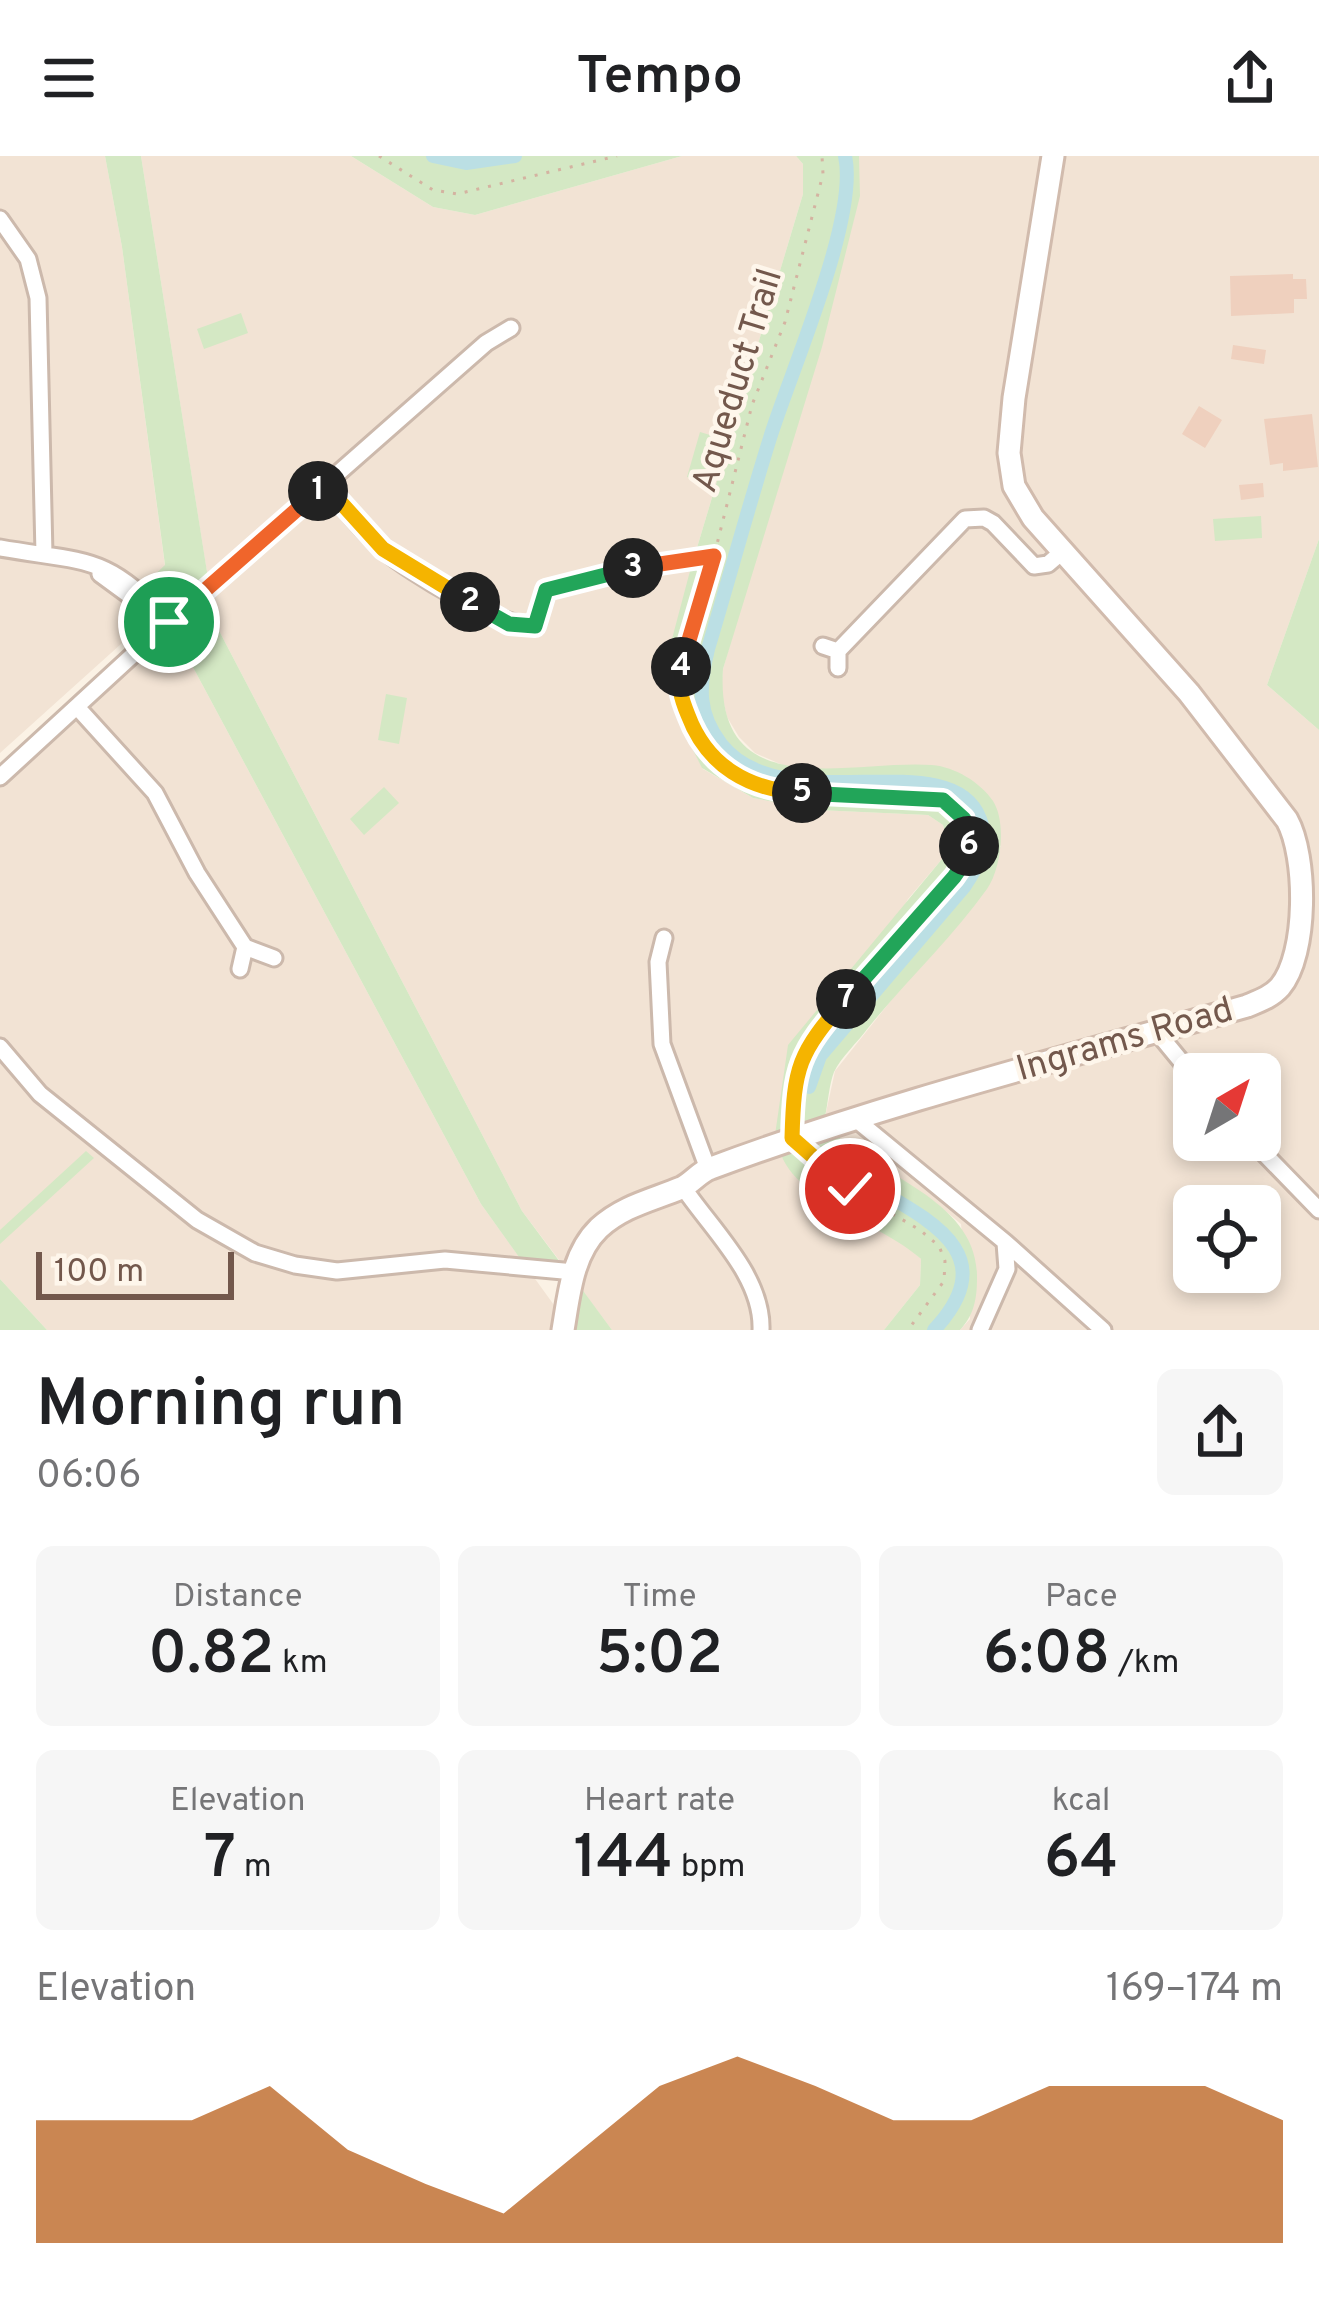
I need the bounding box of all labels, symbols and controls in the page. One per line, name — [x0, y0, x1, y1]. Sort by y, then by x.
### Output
text: Tempo — [576, 44, 743, 113]
icon: menu — [36, 45, 102, 111]
icon: share — [1217, 45, 1283, 111]
street label: Aqueduct Trail — [683, 263, 795, 499]
pin: 1 — [288, 461, 348, 521]
text: 1 — [311, 470, 325, 512]
pin: 3 — [603, 538, 663, 598]
text: 3 — [623, 547, 643, 589]
pin — [118, 571, 220, 673]
pin: 2 — [440, 572, 500, 632]
text: 2 — [460, 581, 480, 623]
icon: arrive — [136, 589, 202, 655]
pin: 4 — [651, 637, 711, 697]
text: 4 — [670, 646, 692, 688]
pin: 5 — [772, 763, 832, 823]
text: 5 — [792, 772, 812, 814]
pin: 6 — [939, 816, 999, 876]
text: 6 — [959, 825, 979, 867]
pin: 7 — [816, 969, 876, 1029]
text: 7 — [837, 978, 855, 1020]
street label: Ingrams Road — [1011, 988, 1239, 1094]
north arrow — [1173, 1053, 1281, 1161]
map controls — [1173, 1053, 1281, 1293]
pin — [799, 1138, 901, 1240]
icon: check — [817, 1156, 883, 1222]
button: locate — [1173, 1185, 1281, 1293]
scale bar — [36, 1246, 234, 1299]
text: 100 m — [54, 1252, 144, 1294]
text: Morning run — [36, 1366, 405, 1449]
button: share — [1157, 1369, 1283, 1495]
text: 06:06 — [36, 1453, 141, 1502]
text: Distance — [173, 1577, 303, 1619]
text: Time — [623, 1577, 696, 1619]
text: Pace — [1045, 1577, 1117, 1619]
text: 0.82 — [148, 1619, 274, 1695]
text: 5:02 — [596, 1619, 723, 1695]
text: 6:08 — [983, 1619, 1110, 1695]
text: km — [274, 1643, 328, 1685]
text: /km — [1110, 1643, 1179, 1685]
text: Elevation — [170, 1781, 306, 1823]
text: Heart rate — [584, 1781, 735, 1823]
text: kcal — [1052, 1781, 1111, 1823]
text: 7 — [204, 1823, 236, 1899]
text: 144 — [574, 1823, 673, 1899]
text: 64 — [1044, 1823, 1118, 1899]
text: m — [236, 1847, 272, 1889]
text: bpm — [673, 1847, 745, 1889]
text: Elevation — [36, 1966, 196, 2015]
text: 169–174 m — [1106, 1966, 1283, 2015]

